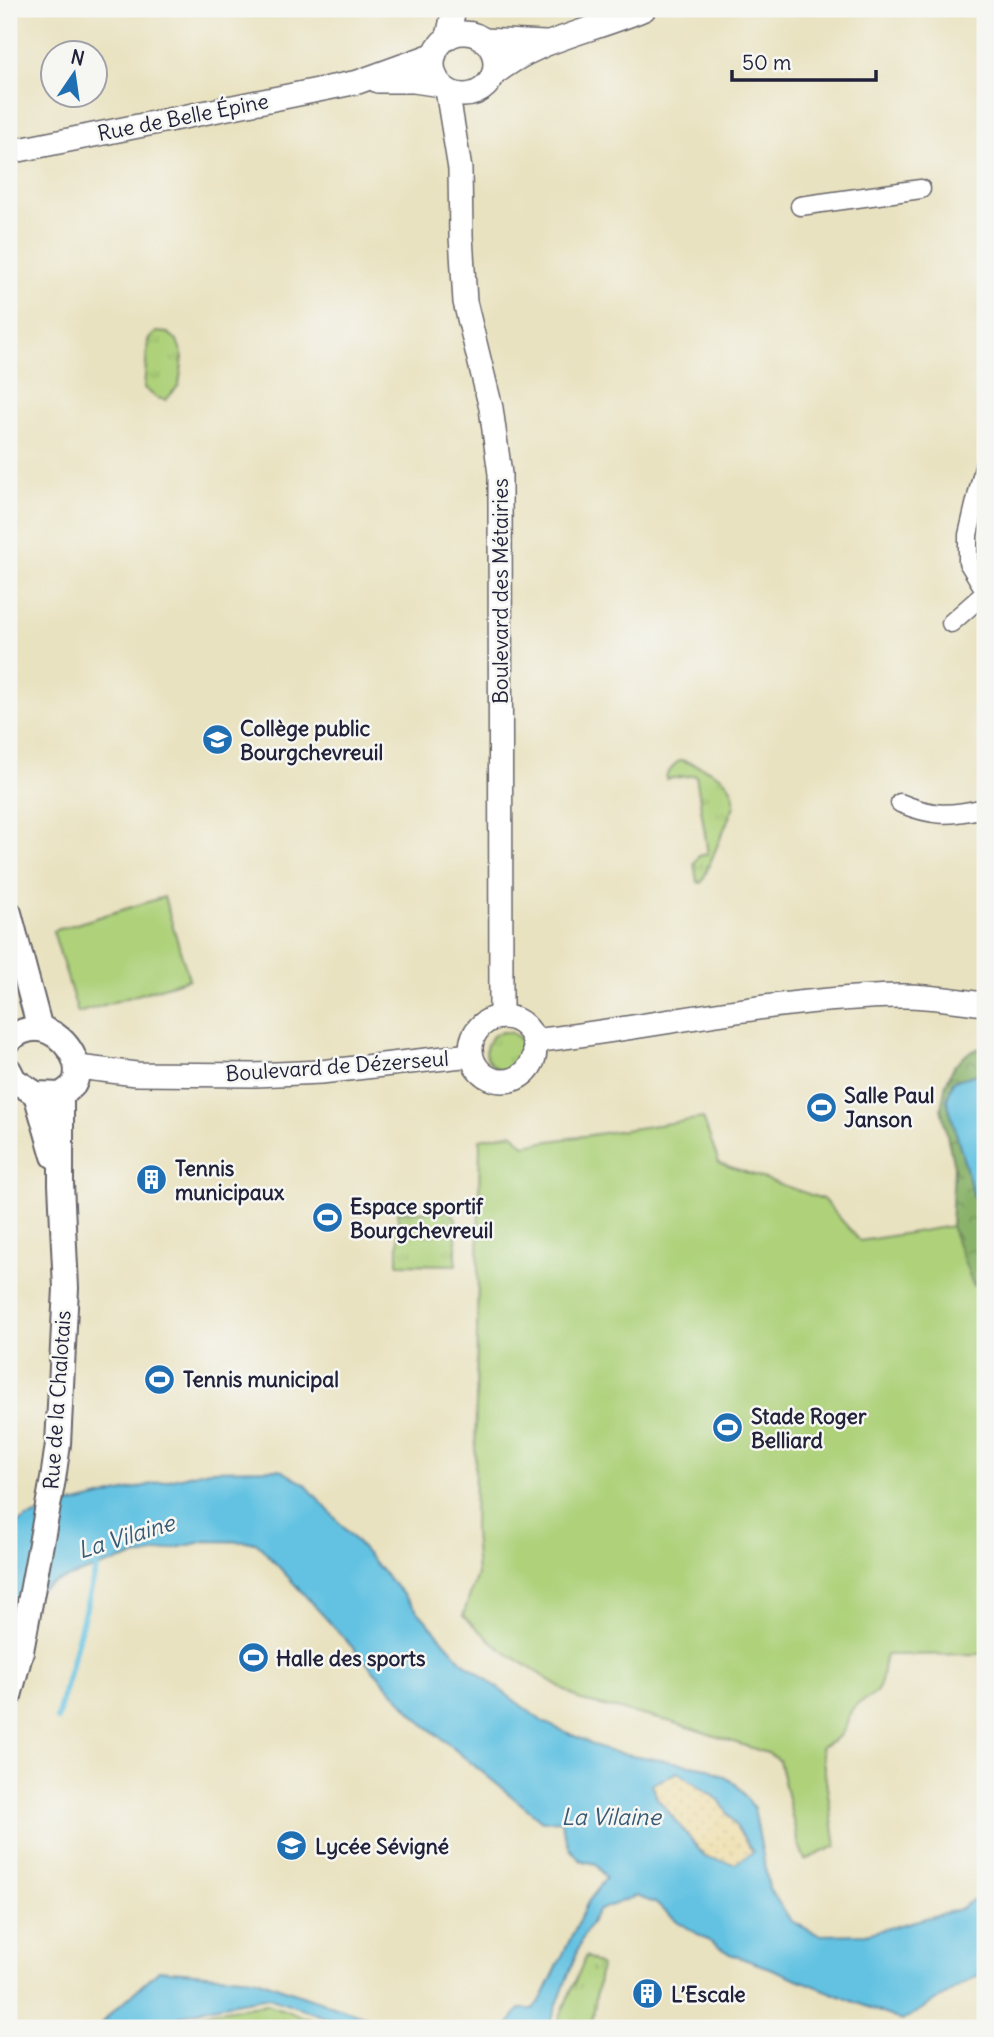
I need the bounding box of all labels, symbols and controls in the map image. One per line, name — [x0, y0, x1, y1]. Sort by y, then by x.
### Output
north arrow — [38, 38, 108, 108]
scale bar — [732, 38, 875, 82]
text: N — [69, 44, 87, 71]
text: 50 m — [742, 49, 791, 76]
street label: Rue de Belle Épine — [95, 87, 271, 147]
street label: Boulevard des Métairies — [487, 478, 514, 704]
place label: Collège public Bourgchevreuil — [240, 715, 383, 766]
school or university icon: Collège public Bourgchevreuil — [200, 723, 234, 757]
street label: Boulevard de Dézerseul — [224, 1045, 450, 1087]
place label: Salle Paul Janson — [844, 1082, 934, 1133]
sports icon: Salle Paul Janson — [804, 1090, 838, 1124]
place label: Tennis municipaux — [175, 1155, 285, 1206]
building icon: Tennis municipaux — [135, 1163, 169, 1197]
place label: Espace sportif Bourgchevreuil — [350, 1193, 493, 1244]
sports icon: Espace sportif Bourgchevreuil — [310, 1201, 344, 1235]
street label: Rue de la Chalotais — [37, 1309, 77, 1491]
sports icon: Tennis municipal — [143, 1362, 177, 1396]
place label: Tennis municipal — [183, 1366, 339, 1393]
place label: Stade Roger Belliard — [751, 1403, 867, 1454]
sports icon: Stade Roger Belliard — [711, 1411, 745, 1445]
water label: La Vilaine — [74, 1507, 179, 1564]
sports icon: Halle des sports — [236, 1641, 270, 1675]
place label: Halle des sports — [276, 1645, 426, 1672]
water label: La Vilaine — [561, 1802, 662, 1831]
school or university icon: Lycée Sévigné — [275, 1829, 309, 1863]
place label: Lycée Sévigné — [315, 1833, 449, 1860]
building icon: L’Escale — [631, 1977, 665, 2011]
place label: L’Escale — [671, 1981, 746, 2008]

